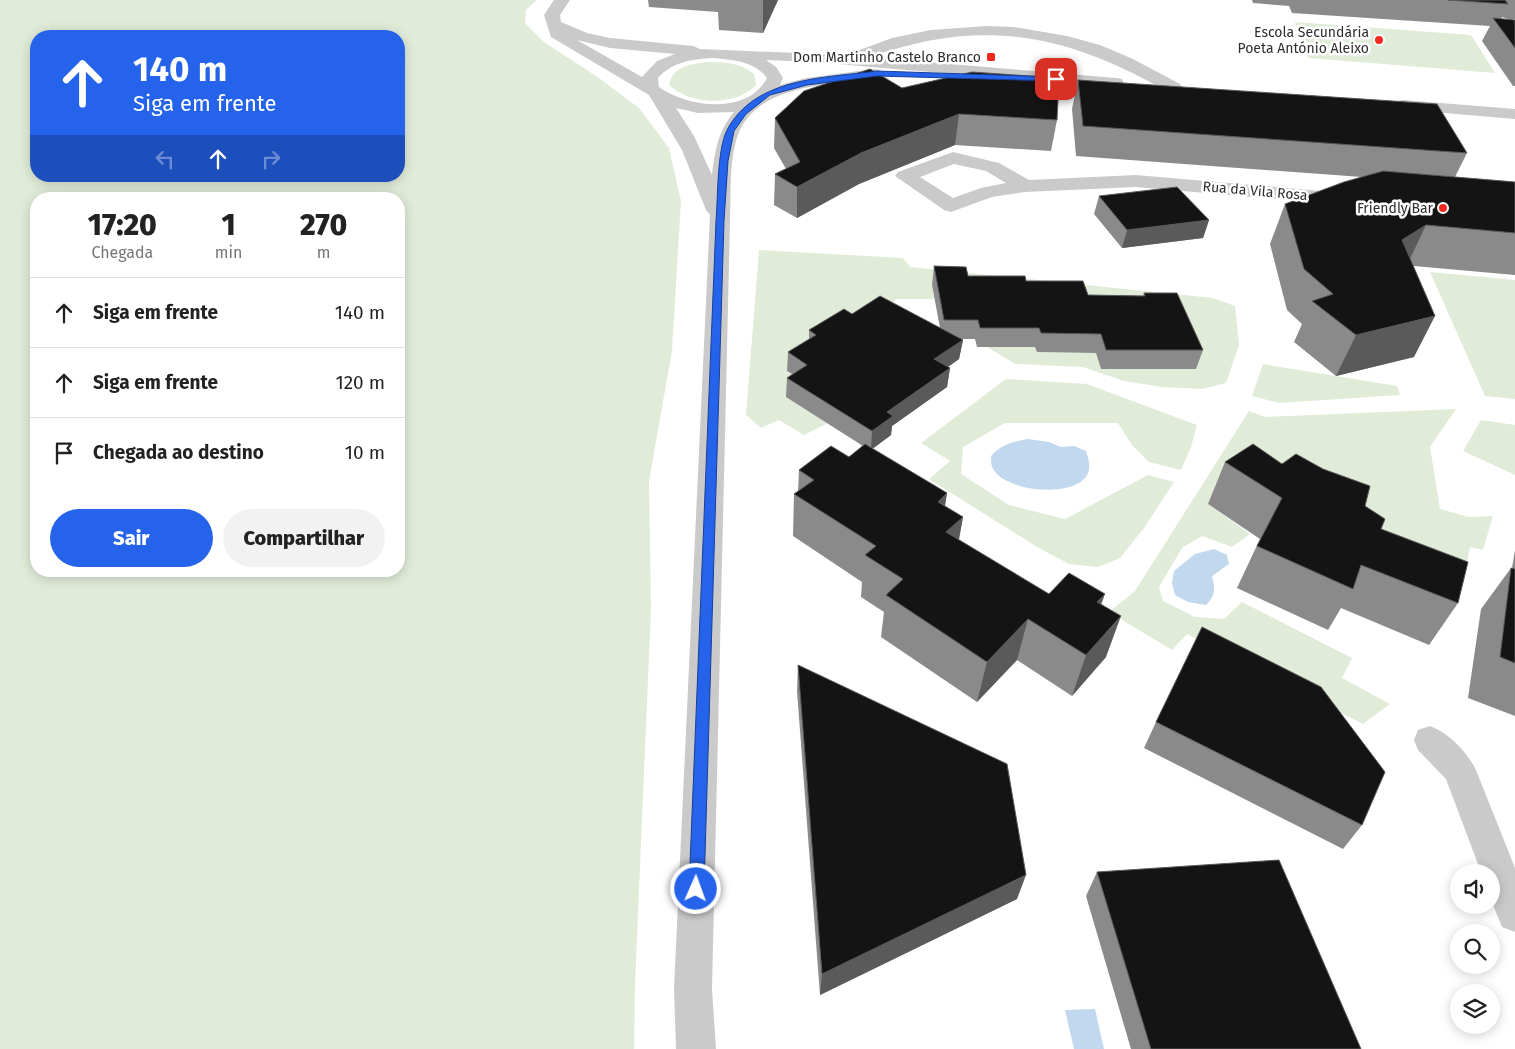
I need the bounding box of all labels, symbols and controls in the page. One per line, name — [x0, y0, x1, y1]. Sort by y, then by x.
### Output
place label: Escola Secundária Poeta António Aleixo — [1237, 24, 1369, 57]
marker: Escola Secundária Poeta António Aleixo — [1373, 34, 1385, 46]
text: 140 m — [133, 48, 227, 90]
place label: Dom Martinho Castelo Branco — [793, 49, 981, 66]
icon: ahead — [50, 50, 115, 115]
marker: Dom Martinho Castelo Branco — [985, 51, 997, 63]
pin — [1035, 58, 1077, 100]
icon: arrive — [1042, 65, 1070, 93]
text: Siga em frente — [133, 90, 276, 117]
icon: left — [151, 145, 179, 173]
icon: ahead — [204, 145, 232, 173]
icon: right — [257, 145, 285, 173]
street label: Rua da Vila Rosa — [1202, 178, 1308, 204]
place label: Friendly Bar — [1357, 200, 1434, 217]
marker: Friendly Bar — [1437, 202, 1449, 214]
text: 17:20 — [88, 207, 157, 243]
text: 1 — [221, 207, 236, 243]
text: 270 — [300, 207, 347, 243]
text: Chegada — [91, 243, 153, 262]
text: min — [215, 243, 242, 262]
text: m — [317, 243, 331, 262]
icon: ahead — [50, 299, 78, 327]
text: Siga em frente — [93, 301, 218, 324]
text: 140 m — [335, 301, 385, 324]
icon: ahead — [50, 369, 78, 397]
text: Siga em frente — [93, 371, 218, 394]
text: 120 m — [335, 371, 385, 394]
icon: arrive — [50, 439, 78, 467]
text: Chegada ao destino — [93, 441, 264, 464]
text: 10 m — [345, 441, 385, 464]
button: Sair — [50, 509, 213, 567]
button: Compartilhar — [223, 509, 385, 567]
position arrow — [669, 862, 721, 914]
map controls — [1450, 864, 1500, 1034]
button: sound — [1450, 864, 1500, 914]
button: search — [1450, 924, 1500, 974]
button: layers — [1450, 984, 1500, 1034]

